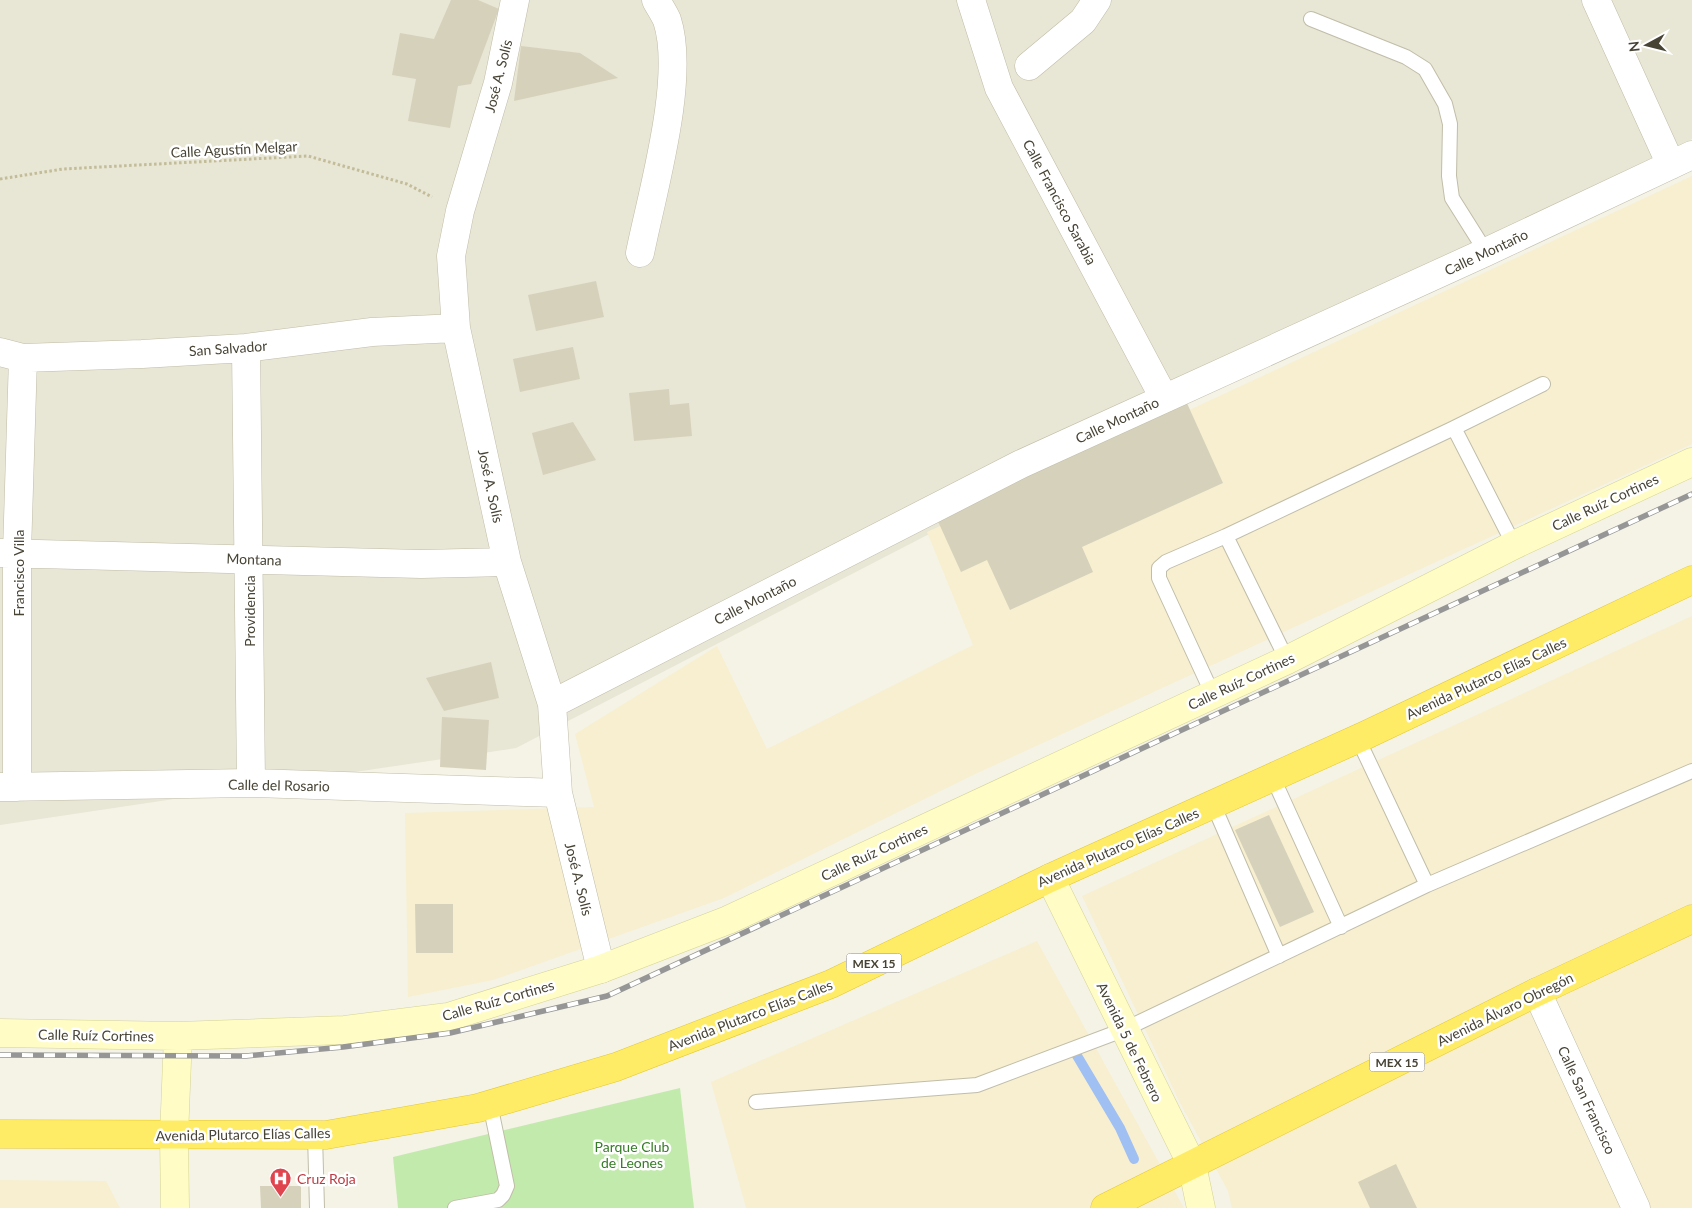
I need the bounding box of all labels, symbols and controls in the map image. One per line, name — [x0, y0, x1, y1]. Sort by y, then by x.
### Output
north arrow — [1622, 20, 1672, 70]
street label: José A. Solís — [481, 38, 515, 114]
text: N — [1625, 40, 1643, 53]
street label: Calle Francisco Sarabia — [1020, 136, 1100, 268]
street label: Calle Agustín Melgar — [170, 137, 298, 161]
street label: Calle Montaño — [1442, 225, 1530, 279]
street label: San Salvador — [188, 337, 268, 359]
street label: Calle Montaño — [1073, 393, 1161, 447]
street label: José A. Solís — [475, 448, 507, 524]
street label: Calle Ruíz Cortines — [1549, 470, 1661, 534]
street label: Francisco Villa — [10, 529, 27, 617]
street label: Montana — [226, 550, 282, 568]
street label: Calle Montaño — [711, 572, 799, 628]
street label: Providencia — [241, 575, 258, 647]
street label: Avenida Plutarco Elías Calles — [1403, 633, 1569, 723]
street label: Calle Ruíz Cortines — [1185, 649, 1297, 713]
street label: Calle del Rosario — [228, 776, 330, 794]
street label: Avenida Plutarco Elías Calles — [1035, 804, 1201, 890]
street label: Calle Ruíz Cortines — [818, 820, 930, 884]
street label: José A. Solís — [562, 841, 596, 917]
road number: MEX 15 — [846, 954, 902, 972]
street label: Avenida Álvaro Obregón — [1434, 969, 1576, 1049]
street label: Calle Ruíz Cortines — [440, 976, 556, 1024]
street label: Avenida Plutarco Elías Calles — [665, 976, 835, 1054]
street label: Avenida 5 de Febrero — [1094, 979, 1166, 1105]
street label: Calle Ruíz Cortines — [38, 1025, 154, 1045]
street label: Calle San Francisco — [1554, 1043, 1620, 1157]
road number: MEX 15 — [1370, 1052, 1424, 1072]
street label: Avenida Plutarco Elías Calles — [155, 1124, 331, 1144]
park label: Parque Club de Leones — [595, 1138, 670, 1171]
hospital icon: Cruz Roja — [269, 1166, 293, 1197]
place label: Cruz Roja — [297, 1170, 356, 1187]

